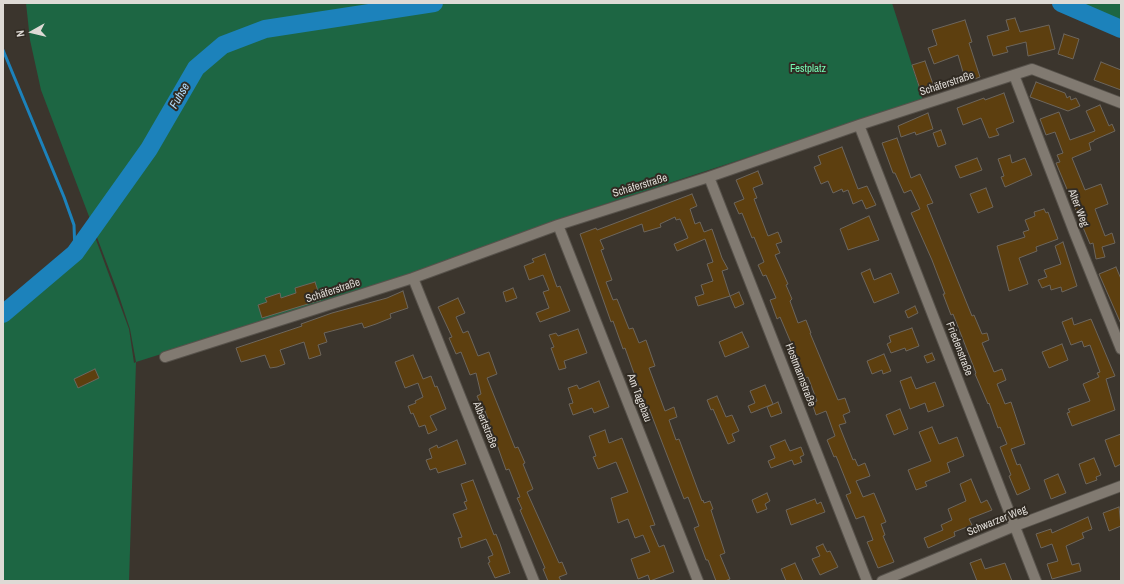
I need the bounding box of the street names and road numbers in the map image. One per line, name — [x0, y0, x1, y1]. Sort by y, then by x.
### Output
street label: Schäferstraße — [918, 69, 976, 99]
street label: Schäferstraße — [611, 171, 669, 201]
street label: Alter Weg — [1065, 187, 1091, 229]
street label: Schäferstraße — [304, 276, 362, 306]
street label: Friedenstraße — [943, 320, 975, 378]
street label: Hostmannstraße — [782, 342, 818, 408]
street label: Am Tagebau — [624, 372, 654, 424]
street label: Albertstraße — [470, 400, 500, 450]
street label: Schwarzer Weg — [965, 503, 1029, 539]

